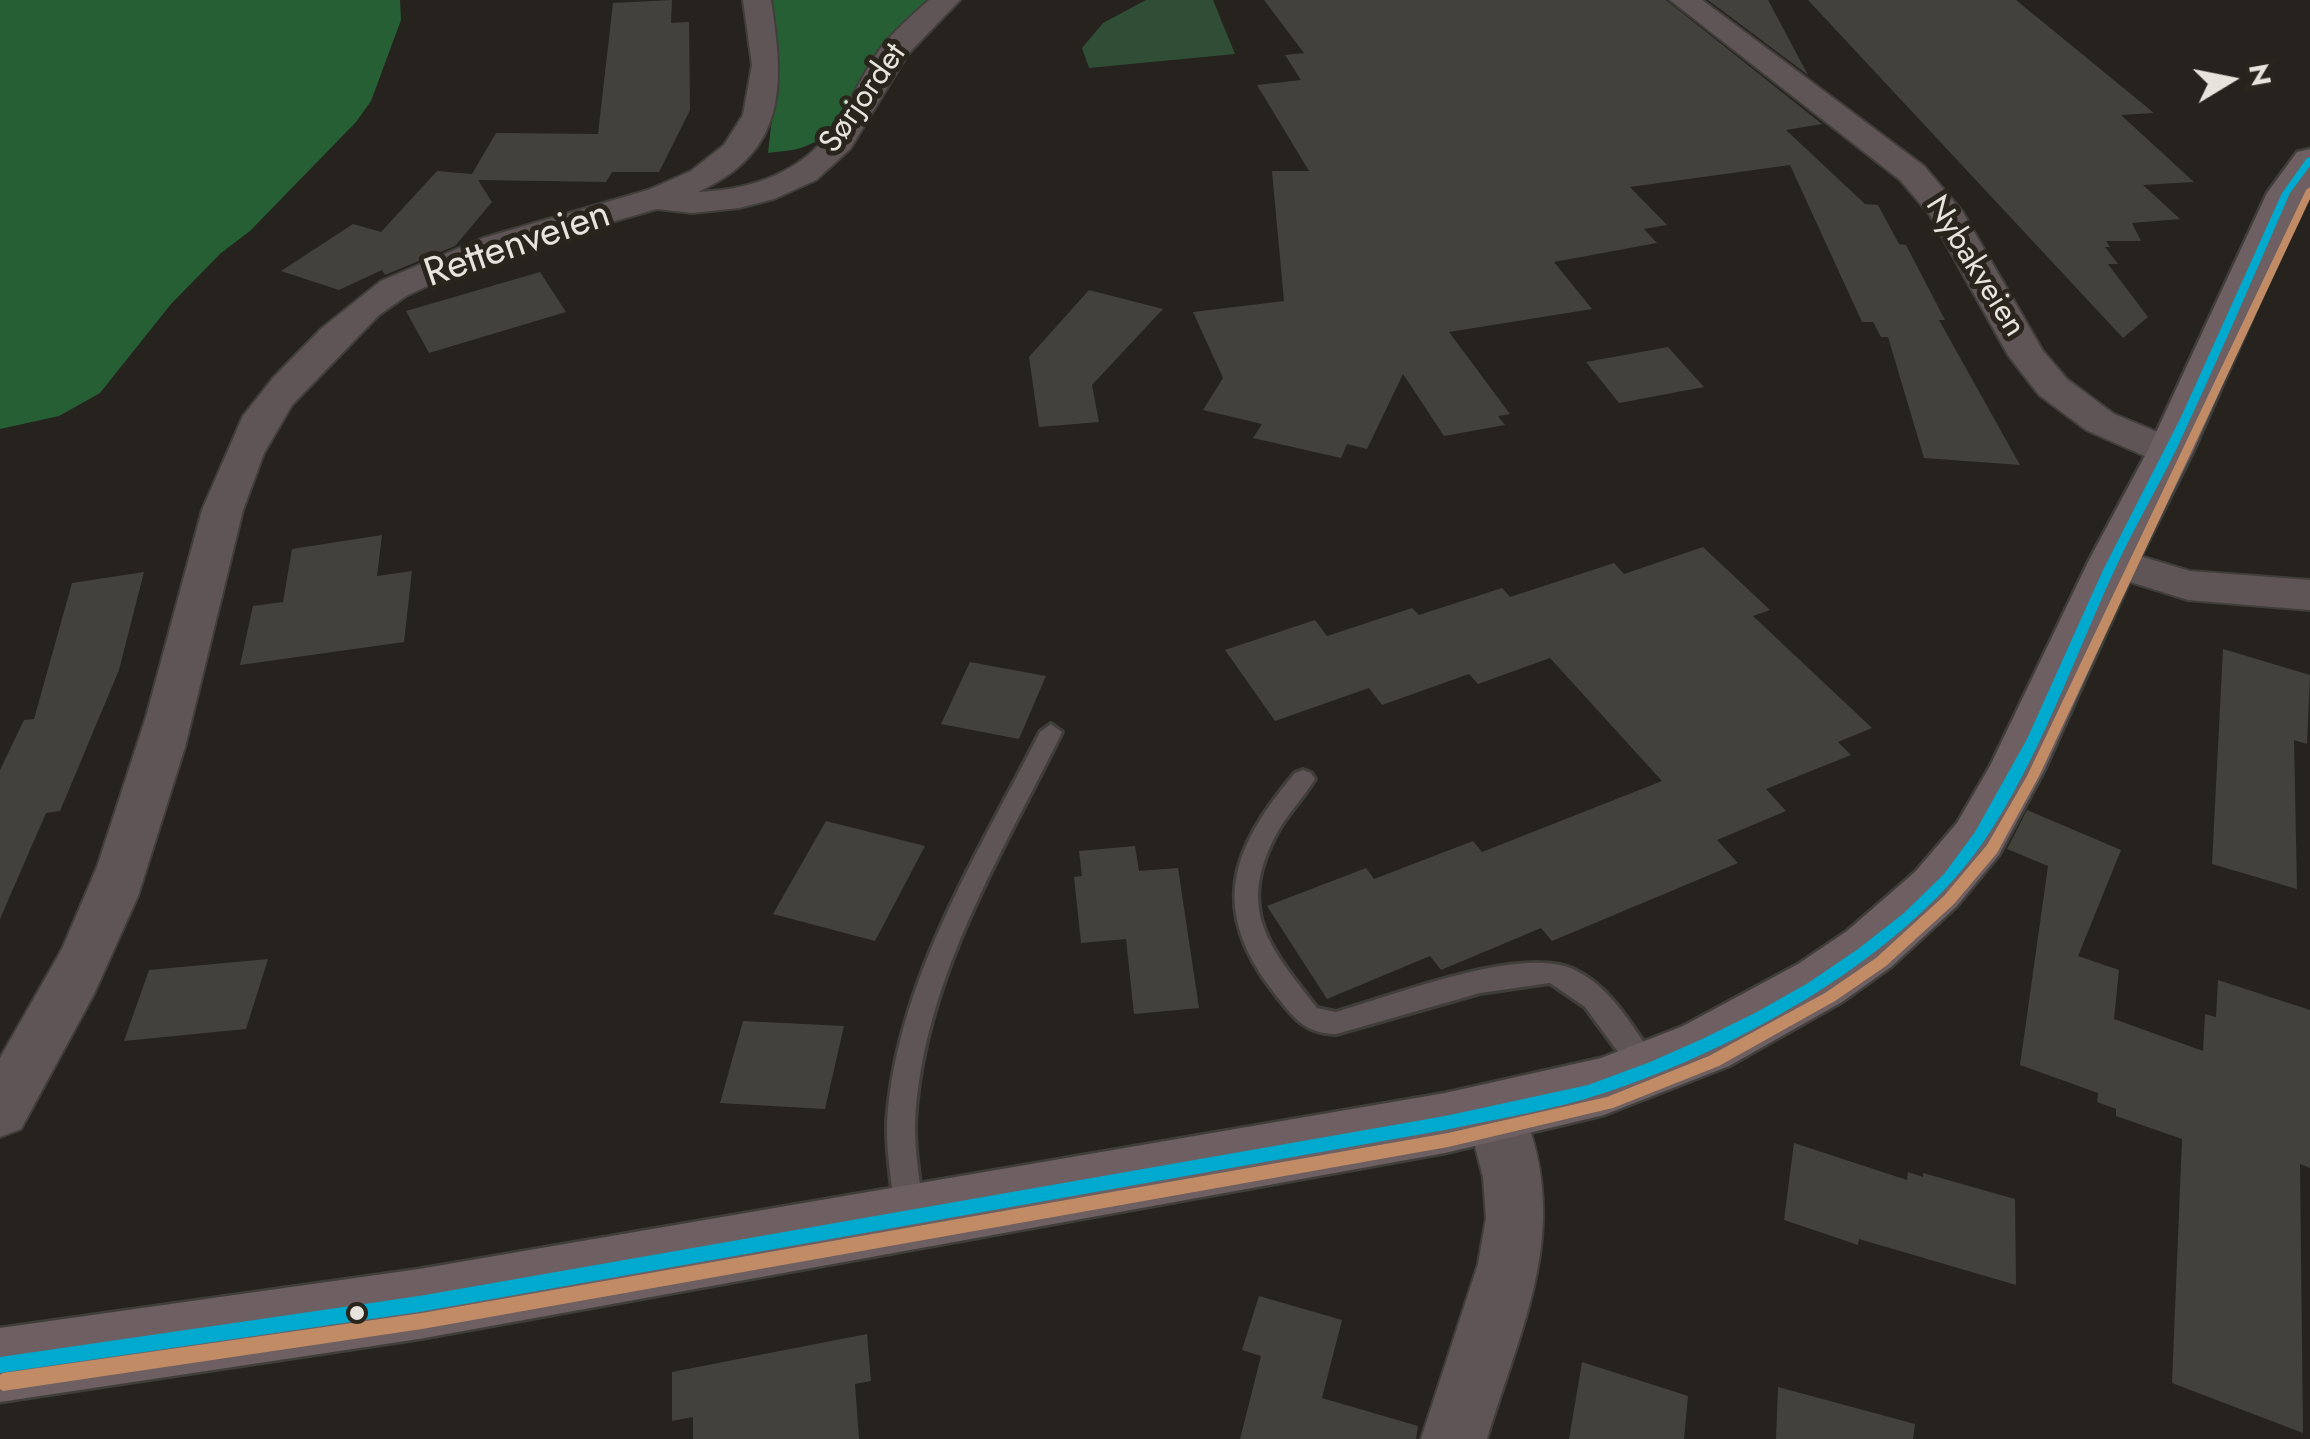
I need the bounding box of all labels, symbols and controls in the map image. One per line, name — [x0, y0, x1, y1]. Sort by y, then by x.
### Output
north arrow — [2180, 30, 2280, 130]
street label: Sørjordet — [812, 37, 916, 161]
text: N — [2238, 60, 2282, 89]
street label: Nybakveien — [1916, 190, 2032, 344]
street label: Rettenveien — [419, 192, 617, 300]
unlabelled marker — [347, 1303, 367, 1323]

